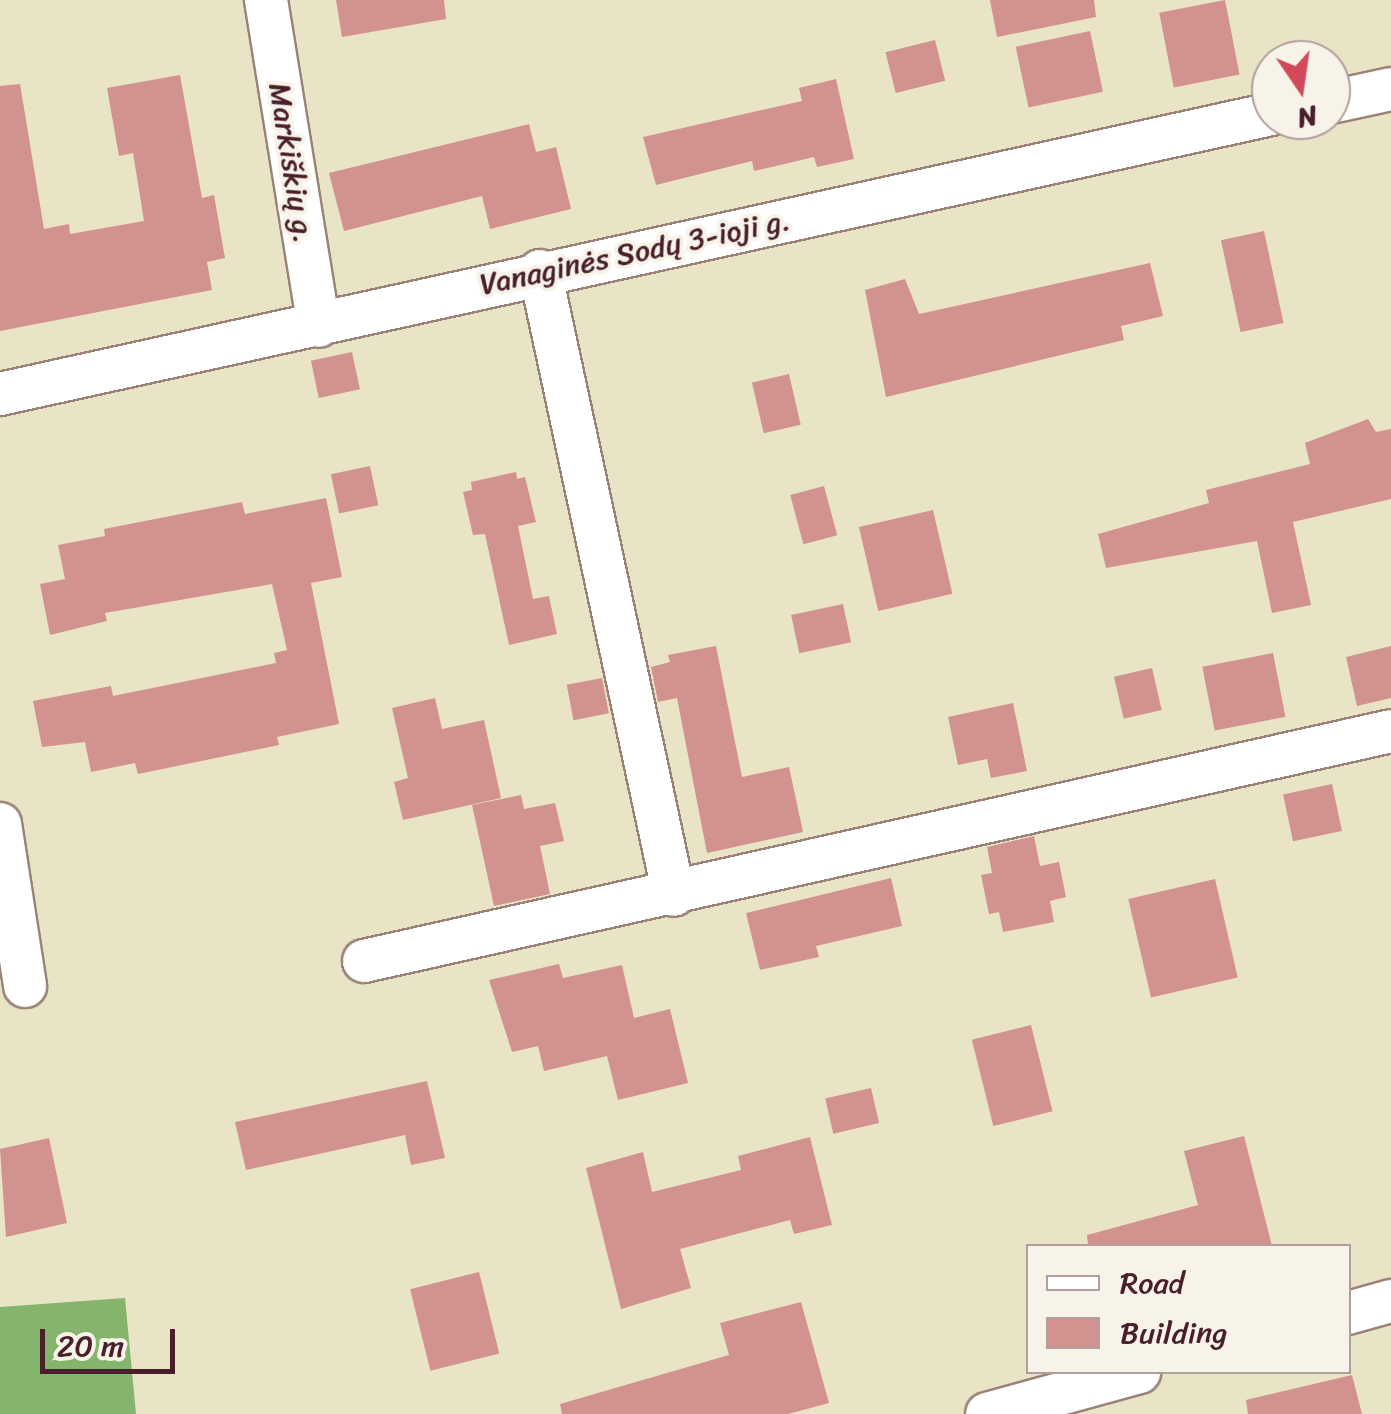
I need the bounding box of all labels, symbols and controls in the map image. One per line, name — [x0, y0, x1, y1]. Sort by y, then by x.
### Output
north arrow — [1251, 40, 1351, 140]
street label: Markiškių g. — [262, 80, 322, 246]
text: N — [1292, 92, 1322, 144]
street label: Vanaginės Sodų 3-ioji g. — [476, 201, 794, 303]
legend — [1026, 1244, 1351, 1374]
text: Road — [1120, 1256, 1184, 1310]
text: Building — [1120, 1306, 1227, 1360]
scale bar — [45, 1309, 180, 1371]
text: 20 m — [57, 1319, 124, 1373]

